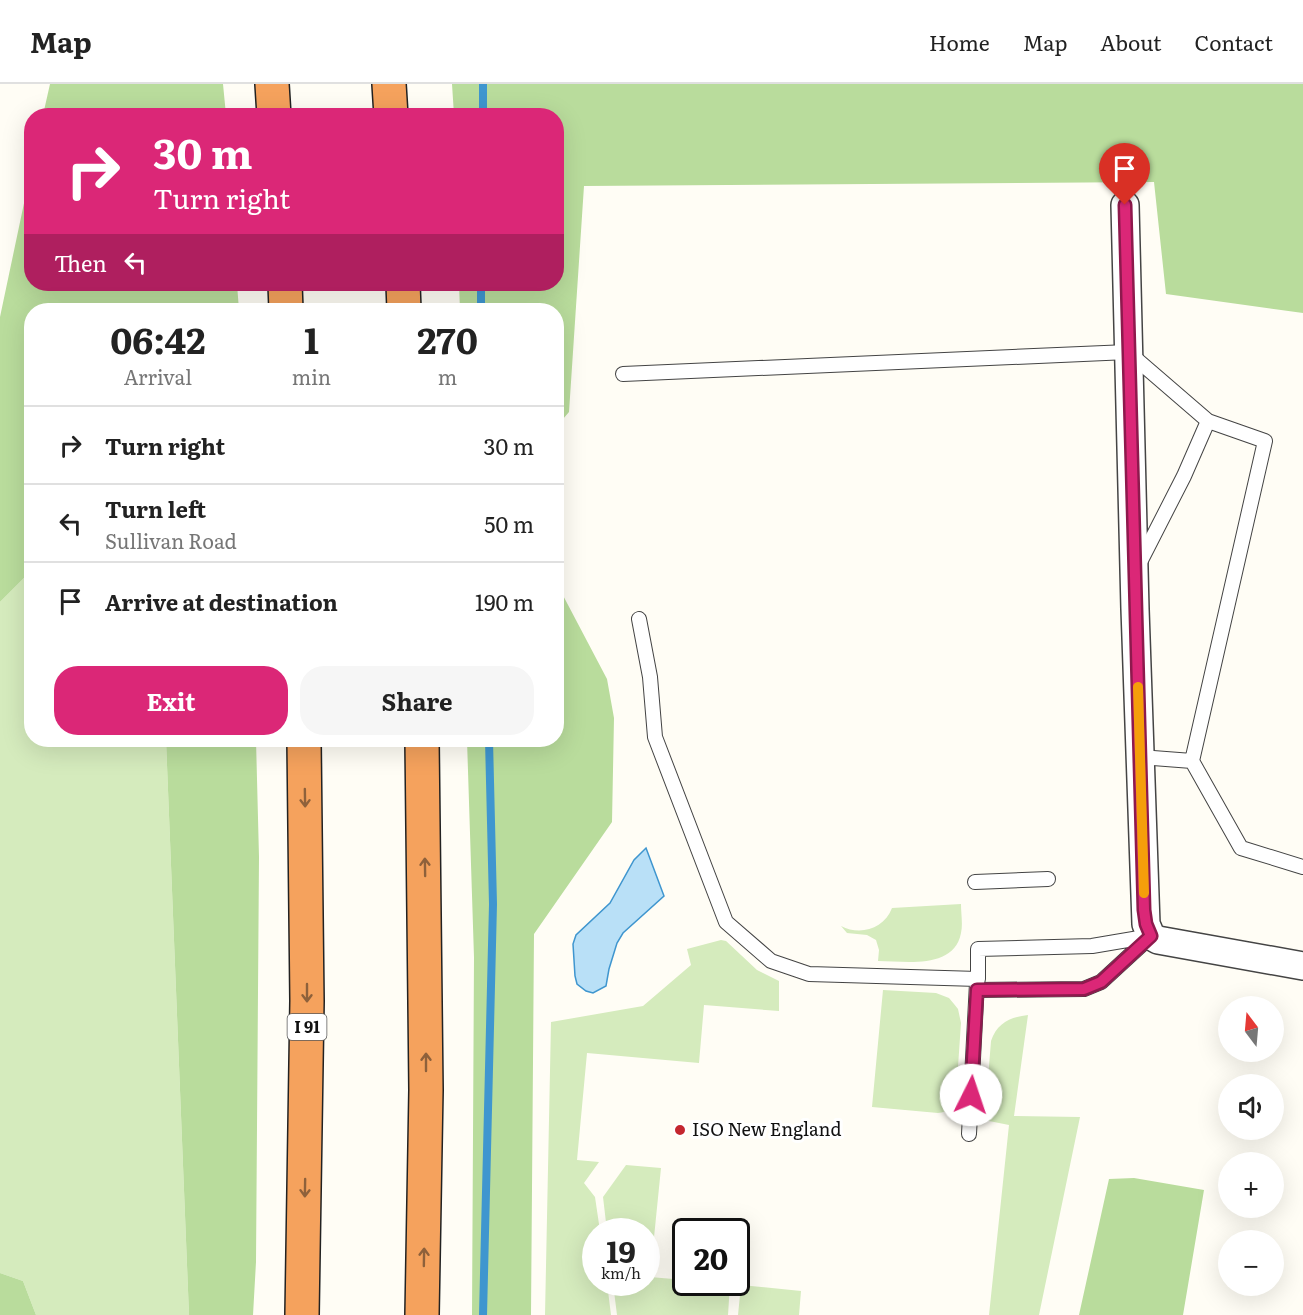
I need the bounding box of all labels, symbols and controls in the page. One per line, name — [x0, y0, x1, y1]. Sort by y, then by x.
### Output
text: Map — [30, 20, 92, 62]
text: Home — [929, 26, 990, 57]
text: Map — [1023, 26, 1067, 57]
text: About — [1100, 26, 1162, 57]
text: Contact — [1195, 26, 1273, 57]
text: 30 m — [153, 120, 253, 182]
icon: right — [54, 132, 132, 210]
pin — [1099, 143, 1150, 205]
icon: arrive — [1108, 152, 1141, 185]
text: Turn right — [153, 177, 290, 217]
text: Then — [54, 246, 107, 279]
icon: left — [119, 246, 152, 279]
text: 06:42 — [110, 312, 206, 365]
text: 1 — [304, 312, 319, 365]
text: 270 — [417, 312, 478, 365]
text: Arrival — [124, 361, 192, 391]
text: min — [292, 361, 331, 391]
text: m — [438, 361, 457, 391]
icon: right — [54, 429, 87, 462]
text: Turn right — [105, 429, 225, 462]
text: 30 m — [484, 429, 534, 462]
text: Turn left — [105, 492, 206, 525]
icon: left — [54, 507, 87, 540]
text: 50 m — [484, 507, 534, 540]
text: Sullivan Road — [105, 525, 237, 555]
icon: arrive — [54, 585, 87, 618]
text: Arrive at destination — [105, 585, 338, 618]
text: 190 m — [475, 585, 534, 618]
button: Exit — [54, 666, 288, 735]
button: Share — [300, 666, 534, 735]
one-way arrow — [300, 787, 311, 807]
one-way arrow — [419, 857, 431, 877]
one-way arrow — [301, 982, 313, 1002]
north arrow — [1218, 996, 1284, 1062]
map controls — [1218, 996, 1284, 1296]
road number: I 91 — [288, 1014, 326, 1040]
one-way arrow — [420, 1052, 432, 1072]
position arrow — [939, 1063, 1003, 1127]
button: sound — [1218, 1074, 1284, 1140]
place label: ISO New England — [692, 1115, 841, 1142]
marker: ISO New England — [673, 1123, 687, 1137]
button: + — [1218, 1152, 1284, 1218]
one-way arrow — [299, 1177, 311, 1197]
speed limit sign: 20 — [672, 1218, 750, 1296]
text: 19 — [606, 1228, 636, 1272]
button: − — [1218, 1230, 1284, 1296]
one-way arrow — [418, 1247, 429, 1267]
text: km/h — [601, 1261, 641, 1284]

